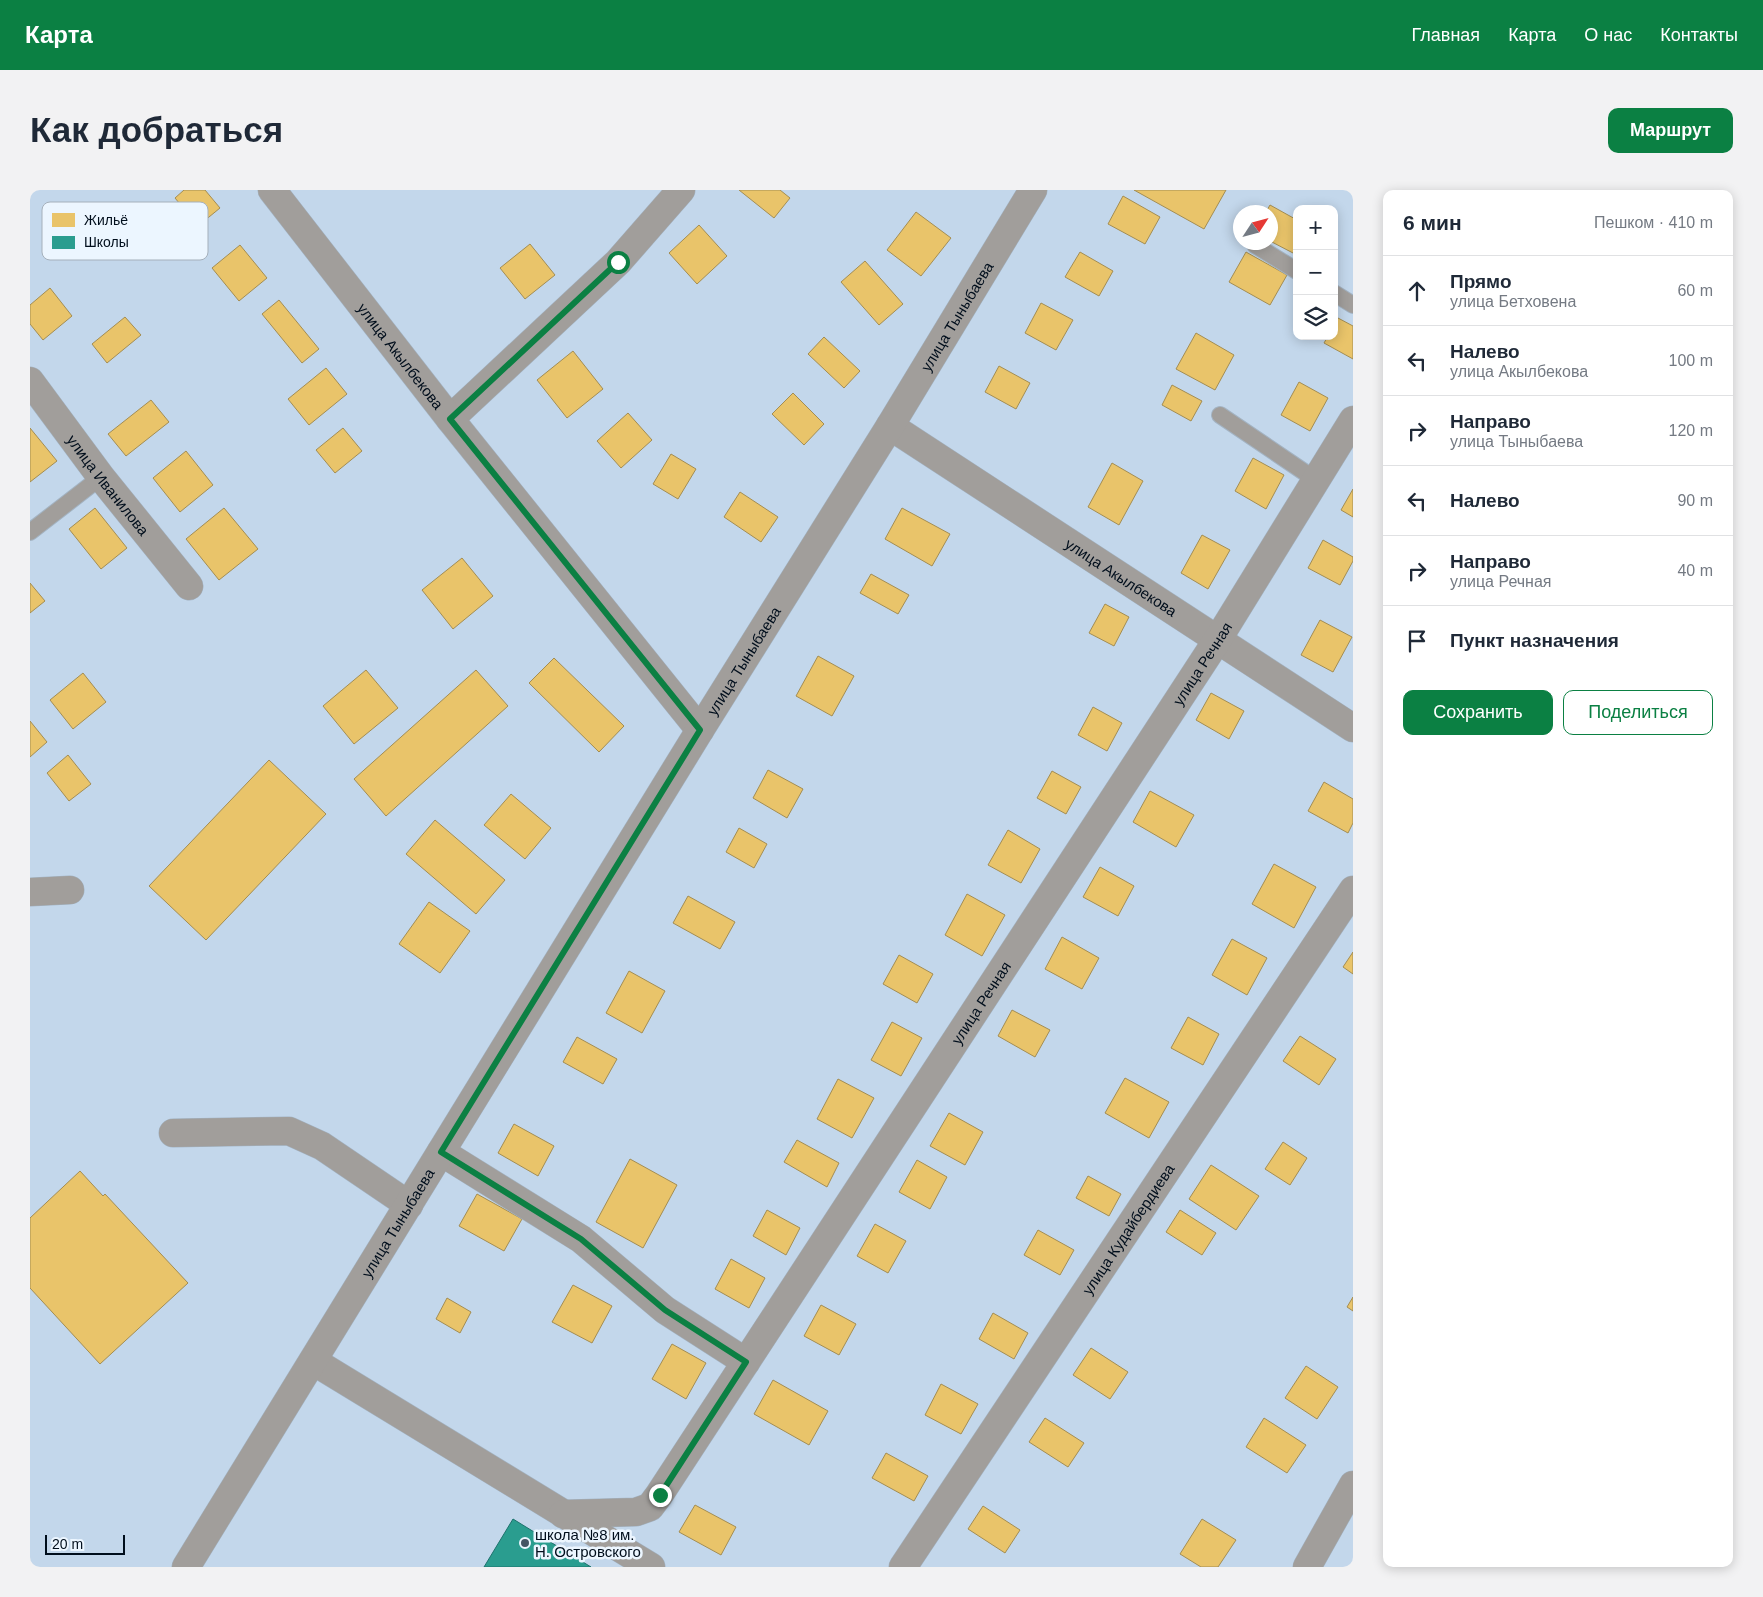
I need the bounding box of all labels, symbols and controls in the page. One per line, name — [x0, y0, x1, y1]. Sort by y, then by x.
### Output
text: Карта — [25, 21, 93, 48]
text: Главная — [1412, 25, 1480, 45]
text: Карта — [1508, 25, 1556, 45]
text: О нас — [1584, 25, 1632, 45]
text: Контакты — [1660, 25, 1738, 45]
button: Маршрут — [1608, 108, 1733, 153]
text: Как добраться — [30, 110, 283, 149]
legend — [42, 202, 208, 260]
north arrow — [1233, 205, 1278, 250]
map controls — [1293, 205, 1338, 340]
button: + — [1293, 205, 1338, 250]
text: 6 мин — [1403, 211, 1462, 234]
text: Жильё — [84, 212, 128, 228]
text: Пешком · 410 m — [1594, 214, 1713, 231]
text: Школы — [84, 234, 129, 250]
button: − — [1293, 250, 1338, 295]
route start — [607, 251, 630, 274]
street label: улица Тыныбаева — [917, 258, 996, 374]
text: Прямо — [1450, 271, 1512, 292]
icon: ahead — [1403, 277, 1431, 305]
text: 60 m — [1677, 282, 1713, 299]
text: улица Бетховена — [1450, 293, 1576, 310]
button: layers — [1293, 295, 1338, 340]
street label: улица Акылбекова — [354, 299, 448, 413]
text: Налево — [1450, 341, 1520, 362]
icon: left — [1403, 347, 1431, 375]
text: 100 m — [1669, 352, 1713, 369]
text: улица Акылбекова — [1450, 363, 1588, 380]
text: Направо — [1450, 411, 1531, 432]
icon: right — [1403, 417, 1431, 445]
text: 120 m — [1669, 422, 1713, 439]
street label: улица Иванилова — [64, 431, 153, 539]
text: улица Тыныбаева — [1450, 433, 1583, 450]
icon: left — [1403, 487, 1431, 515]
text: Налево — [1450, 490, 1520, 511]
text: 90 m — [1677, 492, 1713, 509]
street label: улица Акылбекова — [1062, 534, 1181, 620]
text: Направо — [1450, 551, 1531, 572]
icon: right — [1403, 557, 1431, 585]
text: 40 m — [1677, 562, 1713, 579]
text: улица Речная — [1450, 573, 1552, 590]
street label: улица Тыныбаева — [703, 603, 784, 718]
street label: улица Речная — [1169, 619, 1235, 708]
icon: arrive — [1403, 627, 1431, 655]
text: Пункт назначения — [1450, 630, 1619, 651]
button: Сохранить — [1403, 690, 1553, 735]
button: Поделиться — [1563, 690, 1713, 735]
street label: улица Речная — [947, 958, 1014, 1047]
street label: улица Кудайбердиева — [1078, 1160, 1178, 1297]
street label: улица Тыныбаева — [357, 1165, 438, 1280]
route end — [649, 1484, 672, 1507]
place label: школа №8 им. Н. Островского — [535, 1526, 641, 1560]
scale bar — [45, 1532, 125, 1555]
text: 20 m — [52, 1536, 83, 1552]
marker: школа №8 им. Н. Островского — [519, 1537, 531, 1549]

